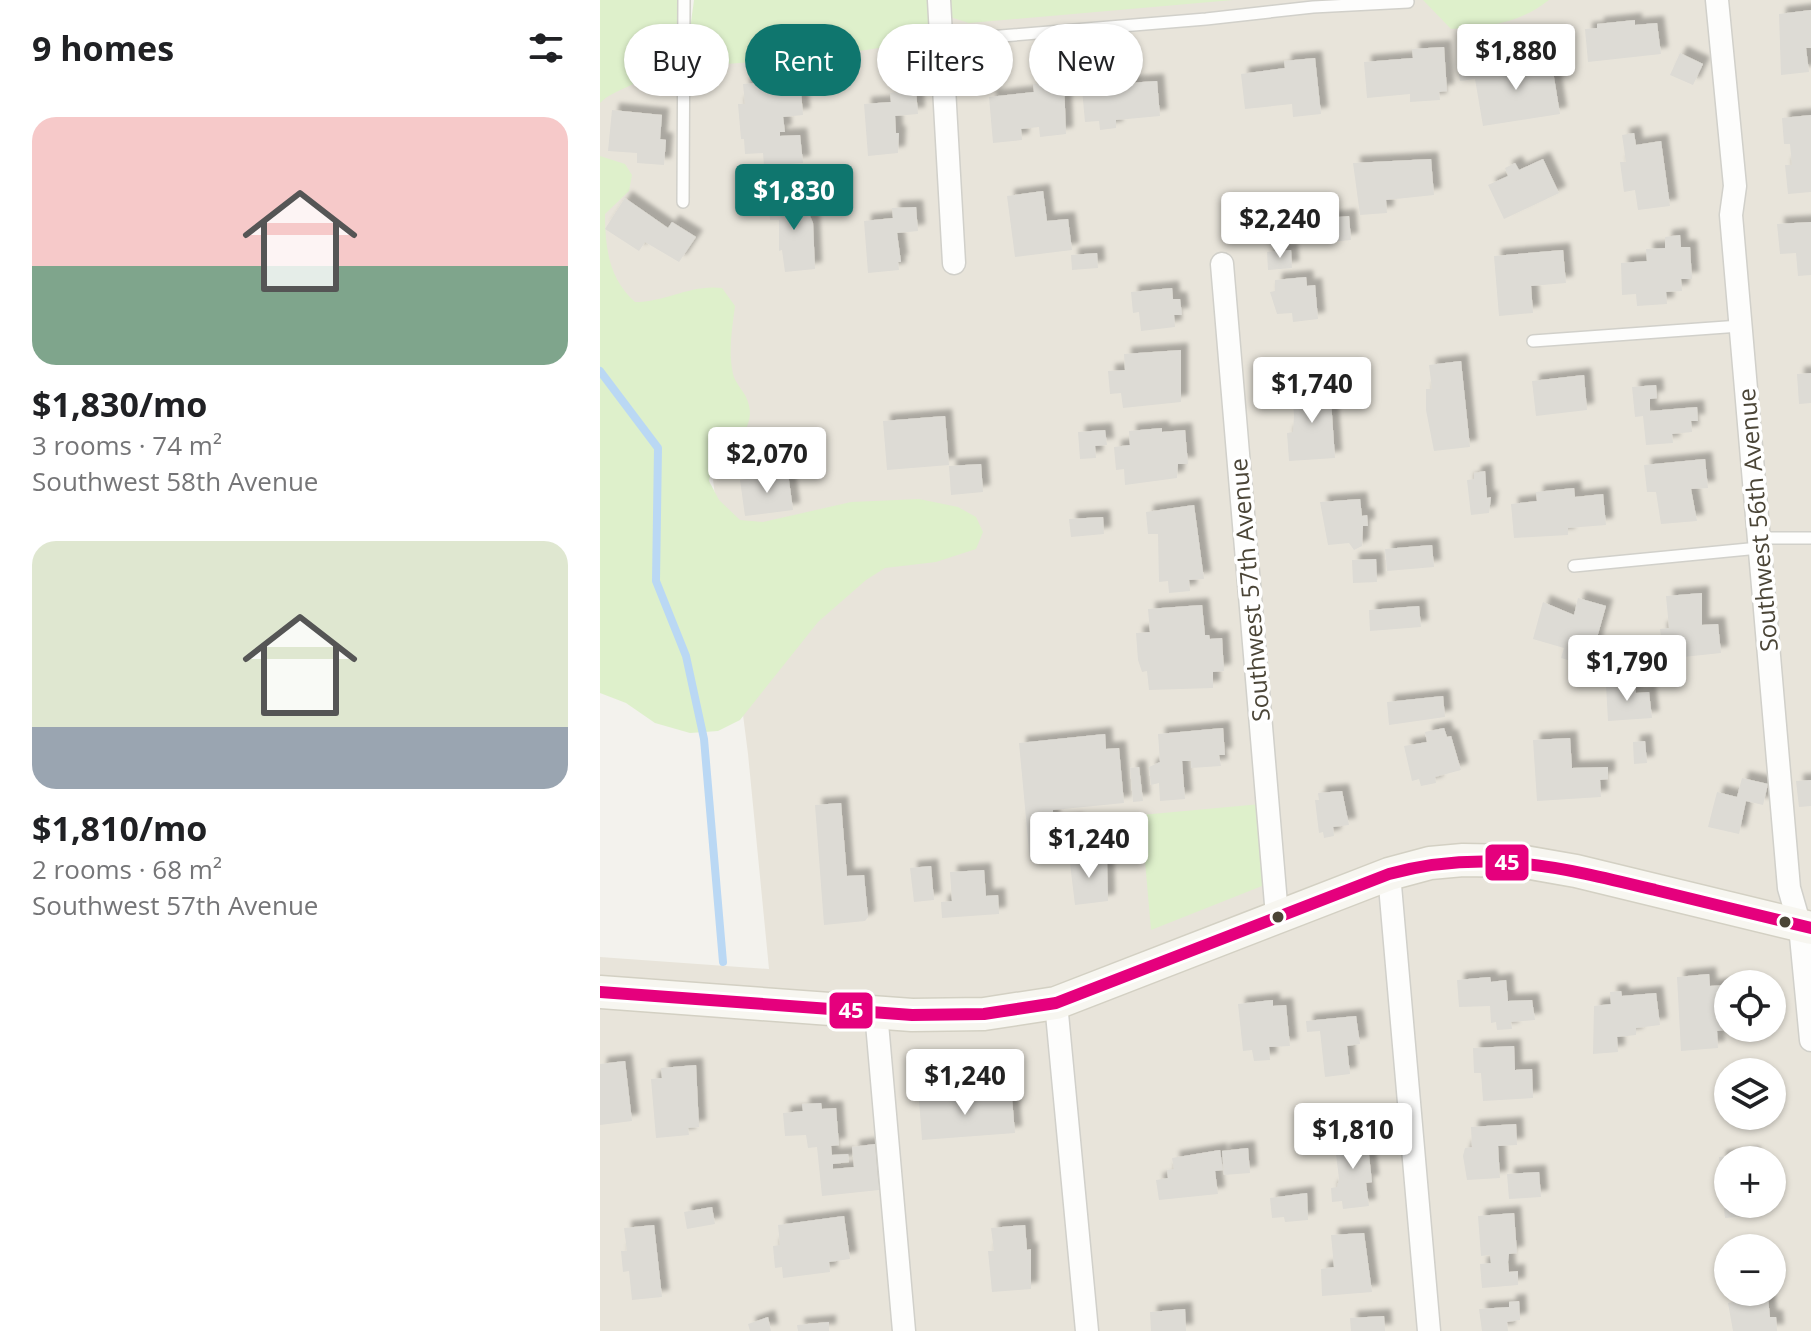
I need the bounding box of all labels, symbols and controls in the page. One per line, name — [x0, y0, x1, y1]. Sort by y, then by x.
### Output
chip: Buy — [624, 24, 729, 96]
chip: Rent — [745, 24, 861, 96]
chip: Filters — [877, 24, 1013, 96]
chip: New — [1029, 24, 1143, 96]
pin: $1,880 — [1451, 24, 1581, 92]
text: 9 homes — [32, 25, 174, 71]
icon: filters — [524, 26, 568, 70]
text: $1,880 — [1475, 32, 1557, 68]
pin: $1,830 — [729, 164, 859, 232]
icon: home — [228, 169, 372, 313]
text: $1,830 — [753, 172, 835, 208]
pin: $2,240 — [1215, 192, 1345, 260]
text: $2,240 — [1239, 200, 1321, 236]
pin: $1,740 — [1247, 357, 1377, 425]
text: $1,740 — [1271, 365, 1353, 401]
text: $1,830/mo — [32, 381, 207, 427]
street label: Southwest 56th Avenue — [1729, 387, 1785, 653]
text: 3 rooms · 74 m² — [32, 427, 222, 463]
pin: $2,070 — [702, 427, 832, 495]
text: $2,070 — [726, 435, 808, 471]
street label: Southwest 57th Avenue — [1221, 457, 1277, 723]
text: Southwest 58th Avenue — [32, 463, 318, 499]
icon: home — [228, 593, 372, 737]
pin: $1,790 — [1562, 635, 1692, 703]
text: $1,790 — [1586, 643, 1668, 679]
text: $1,810/mo — [32, 805, 207, 851]
pin: $1,240 — [1024, 812, 1154, 880]
text: $1,240 — [1048, 820, 1130, 856]
line badge: 45 — [1484, 843, 1530, 882]
text: 45 — [1494, 846, 1520, 876]
text: 2 rooms · 68 m² — [32, 851, 222, 887]
text: Southwest 57th Avenue — [32, 887, 318, 923]
unlabelled marker — [1270, 909, 1286, 925]
unlabelled marker — [1777, 914, 1793, 930]
map controls — [1714, 970, 1786, 1306]
button: locate — [1714, 970, 1786, 1042]
line badge: 45 — [828, 991, 874, 1030]
text: 45 — [838, 994, 864, 1024]
pin: $1,240 — [900, 1049, 1030, 1117]
text: $1,240 — [924, 1057, 1006, 1093]
button: layers — [1714, 1058, 1786, 1130]
pin: $1,810 — [1288, 1103, 1418, 1171]
text: $1,810 — [1312, 1111, 1394, 1147]
button: + — [1714, 1146, 1786, 1218]
button: − — [1714, 1234, 1786, 1306]

